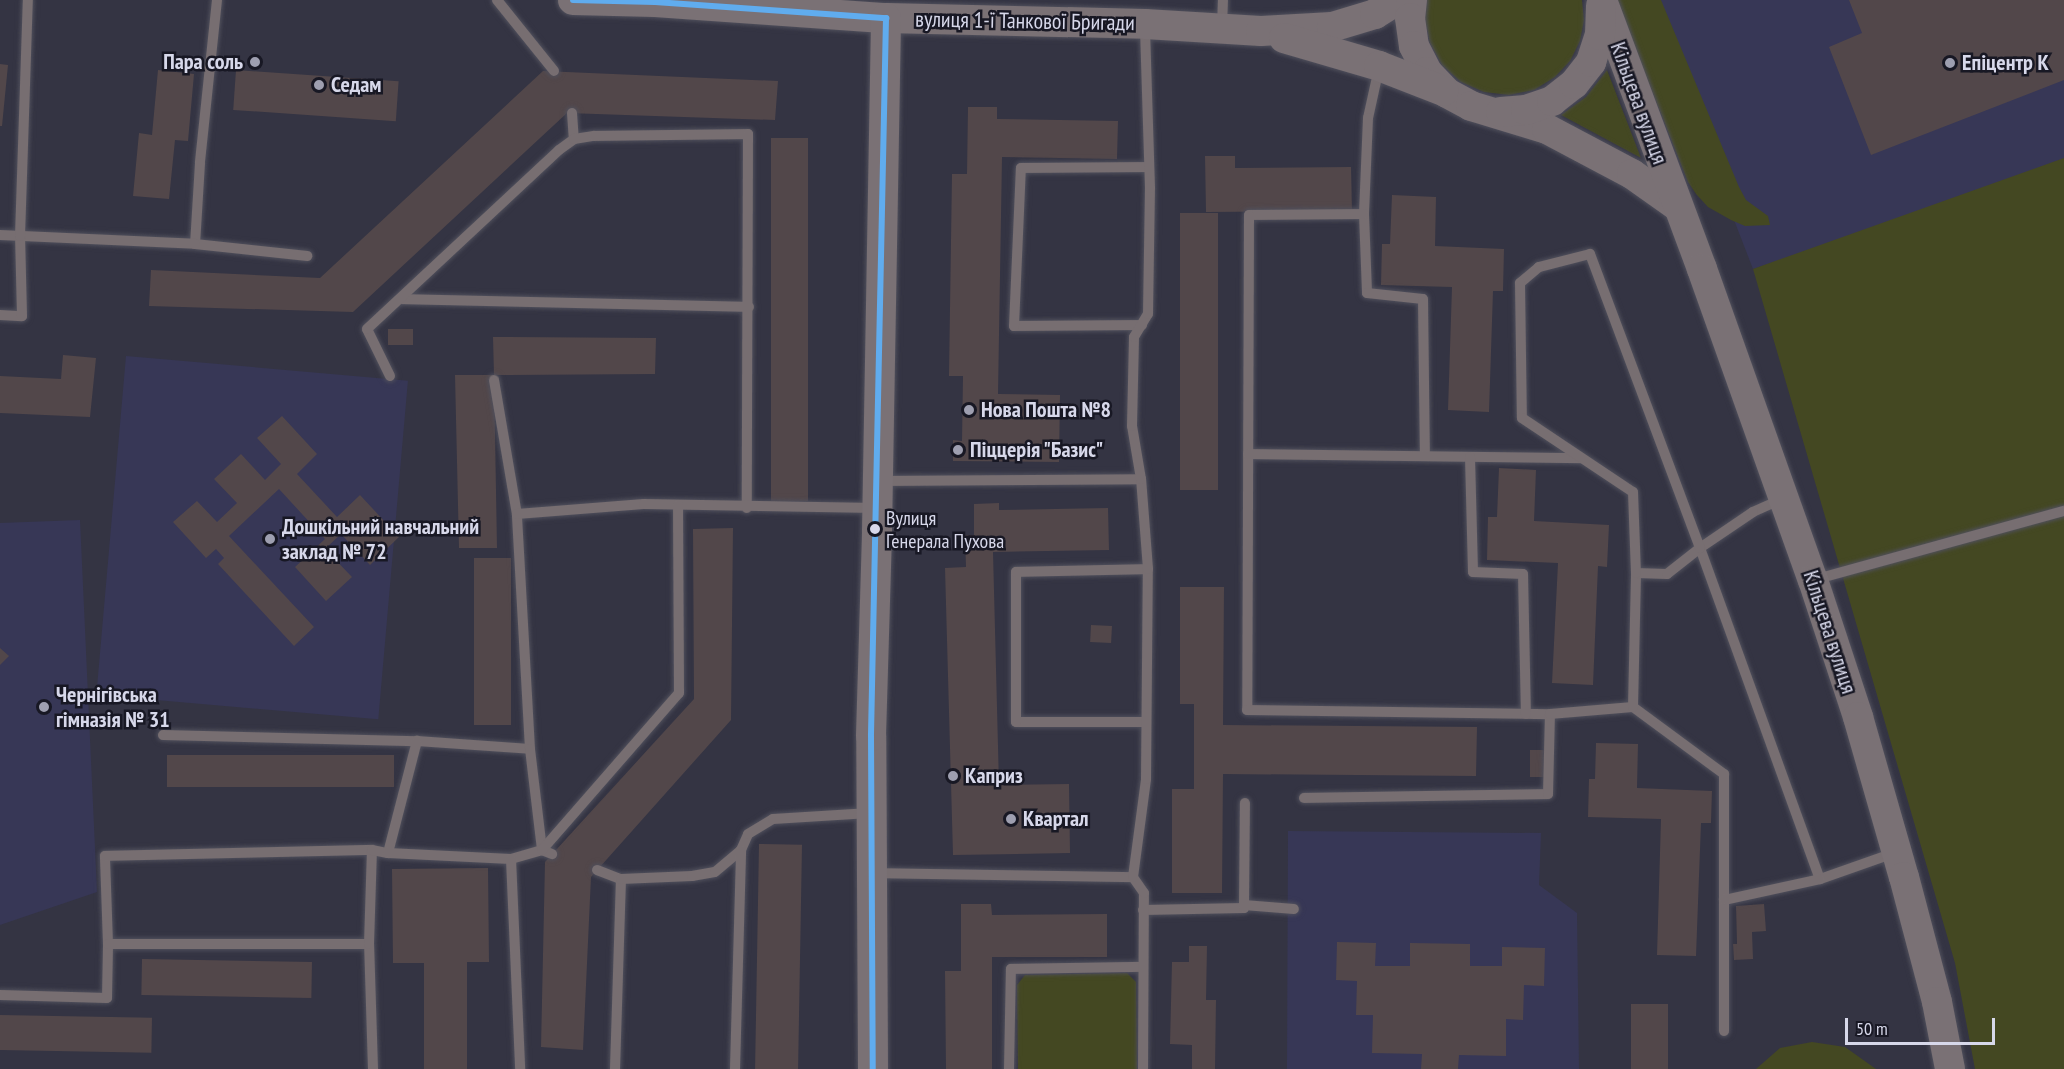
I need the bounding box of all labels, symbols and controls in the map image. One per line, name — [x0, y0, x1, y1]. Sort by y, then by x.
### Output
street label: вулиця 1-ї Танкової Бригади — [915, 6, 1135, 36]
street label: Кільцева вулиця — [1605, 38, 1673, 168]
place label: Пара соль — [163, 49, 243, 75]
place label: Епіцентр К — [1962, 50, 2049, 76]
marker: Пара соль — [248, 55, 262, 69]
marker: Епіцентр К — [1943, 56, 1957, 70]
place label: Седам — [331, 72, 381, 98]
marker: Седам — [312, 78, 326, 92]
place label: Нова Пошта №8 — [981, 397, 1111, 423]
marker: Нова Пошта №8 — [962, 403, 976, 417]
place label: Піццерія "Базис" — [970, 437, 1105, 463]
marker: Піццерія "Базис" — [951, 443, 965, 457]
place label: Вулиця Генерала Пухова — [886, 506, 1004, 553]
place label: Дошкільний навчальний заклад № 72 — [282, 513, 479, 564]
marker: Вулиця Генерала Пухова — [869, 523, 881, 535]
marker: Дошкільний навчальний заклад № 72 — [263, 532, 277, 546]
street label: Кільцева вулиця — [1798, 567, 1862, 697]
place label: Чернігівська гімназія № 31 — [56, 681, 170, 732]
marker: Чернігівська гімназія № 31 — [37, 700, 51, 714]
place label: Каприз — [965, 763, 1023, 789]
marker: Каприз — [946, 769, 960, 783]
place label: Квартал — [1023, 806, 1089, 832]
marker: Квартал — [1004, 812, 1018, 826]
scale bar — [1848, 1006, 1998, 1044]
text: 50 m — [1856, 1017, 1888, 1040]

